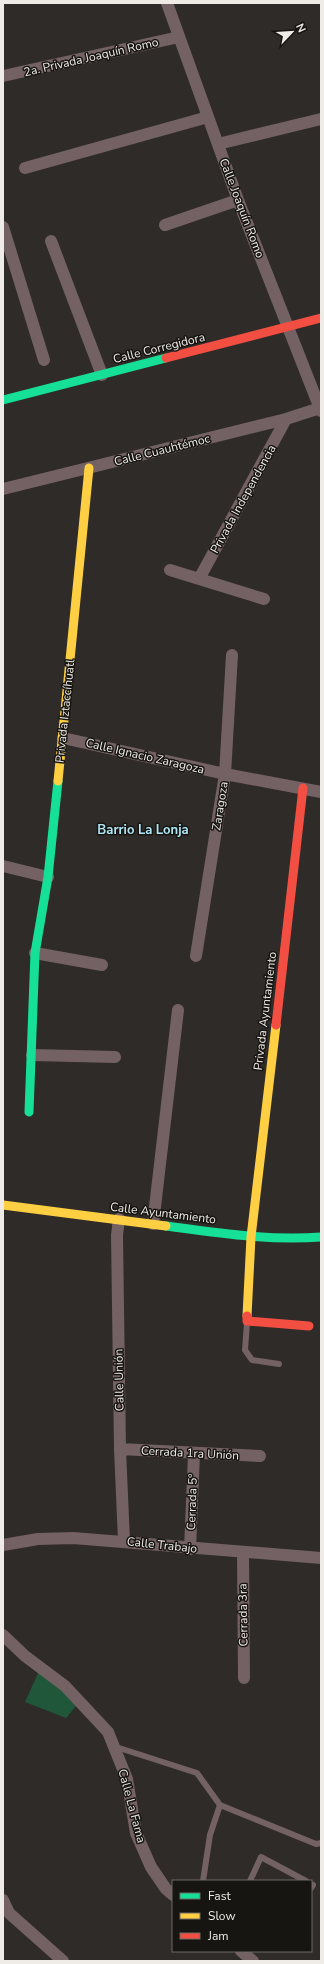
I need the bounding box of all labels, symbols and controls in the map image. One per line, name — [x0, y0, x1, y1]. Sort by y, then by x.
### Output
north arrow — [272, 12, 312, 52]
text: N — [292, 21, 309, 35]
street label: 2a. Privada Joaquín Romo — [22, 34, 160, 80]
street label: Calle Joaquín Romo — [216, 156, 269, 260]
street label: Calle Corregidora — [111, 329, 207, 367]
street label: Calle Cuauhtémoc — [112, 430, 212, 470]
street label: Privada Independencia — [206, 442, 280, 556]
street label: Privada Iztaccíhuatl — [52, 658, 78, 764]
street label: Calle Ignacio Zaragoza — [84, 735, 206, 777]
street label: Zaragoza — [208, 780, 232, 832]
district label: Barrio La Lonja — [97, 821, 189, 839]
street label: Privada Ayuntamiento — [250, 951, 280, 1071]
street label: Calle Ayuntamiento — [109, 1199, 217, 1227]
street label: Calle Unión — [110, 1349, 128, 1411]
street label: Cerrada 1ra Unión — [141, 1442, 239, 1464]
street label: Cerrada 5º — [183, 1473, 201, 1531]
street label: Calle Trabajo — [126, 1533, 198, 1557]
street label: Cerrada 3ra — [234, 1583, 252, 1647]
street label: Calle La Fama — [114, 1767, 150, 1845]
legend — [172, 1880, 312, 1952]
text: Fast — [208, 1888, 231, 1904]
text: Slow — [208, 1908, 236, 1924]
text: Jam — [207, 1928, 229, 1944]

